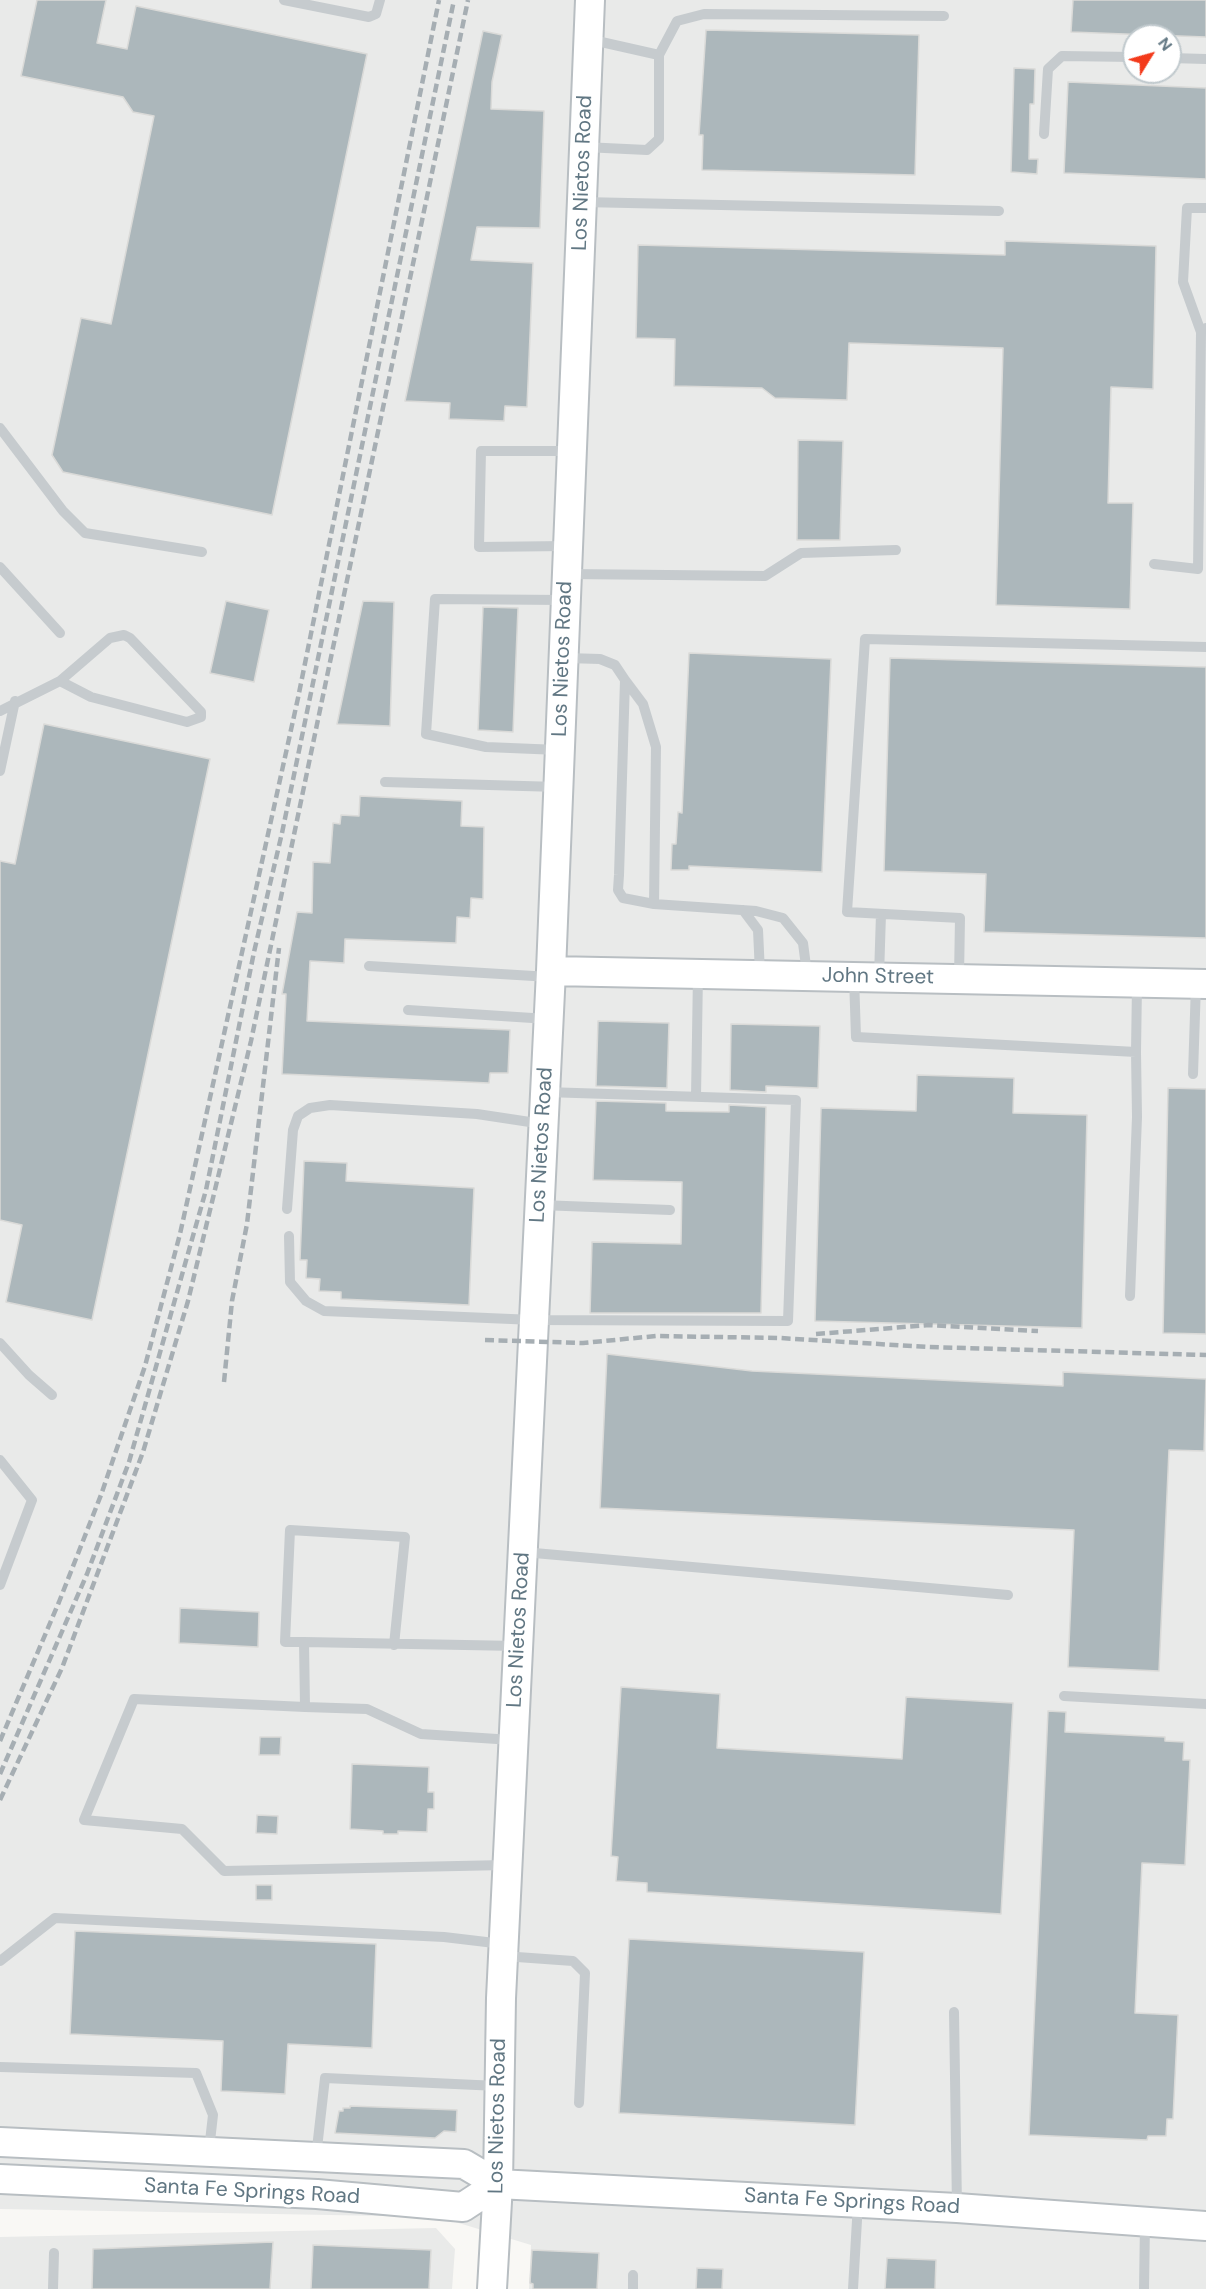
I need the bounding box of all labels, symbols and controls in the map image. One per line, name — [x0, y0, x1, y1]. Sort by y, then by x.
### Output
north arrow — [1122, 24, 1182, 84]
text: N — [1153, 33, 1177, 55]
street label: Los Nietos Road — [568, 95, 598, 251]
street label: Los Nietos Road — [548, 581, 578, 737]
street label: John Street — [822, 963, 934, 991]
street label: Los Nietos Road — [525, 1067, 559, 1223]
street label: Los Nietos Road — [502, 1552, 536, 1708]
street label: Los Nietos Road — [484, 2038, 512, 2194]
street label: Santa Fe Springs Road — [143, 2174, 361, 2210]
street label: Santa Fe Springs Road — [743, 2184, 961, 2220]

